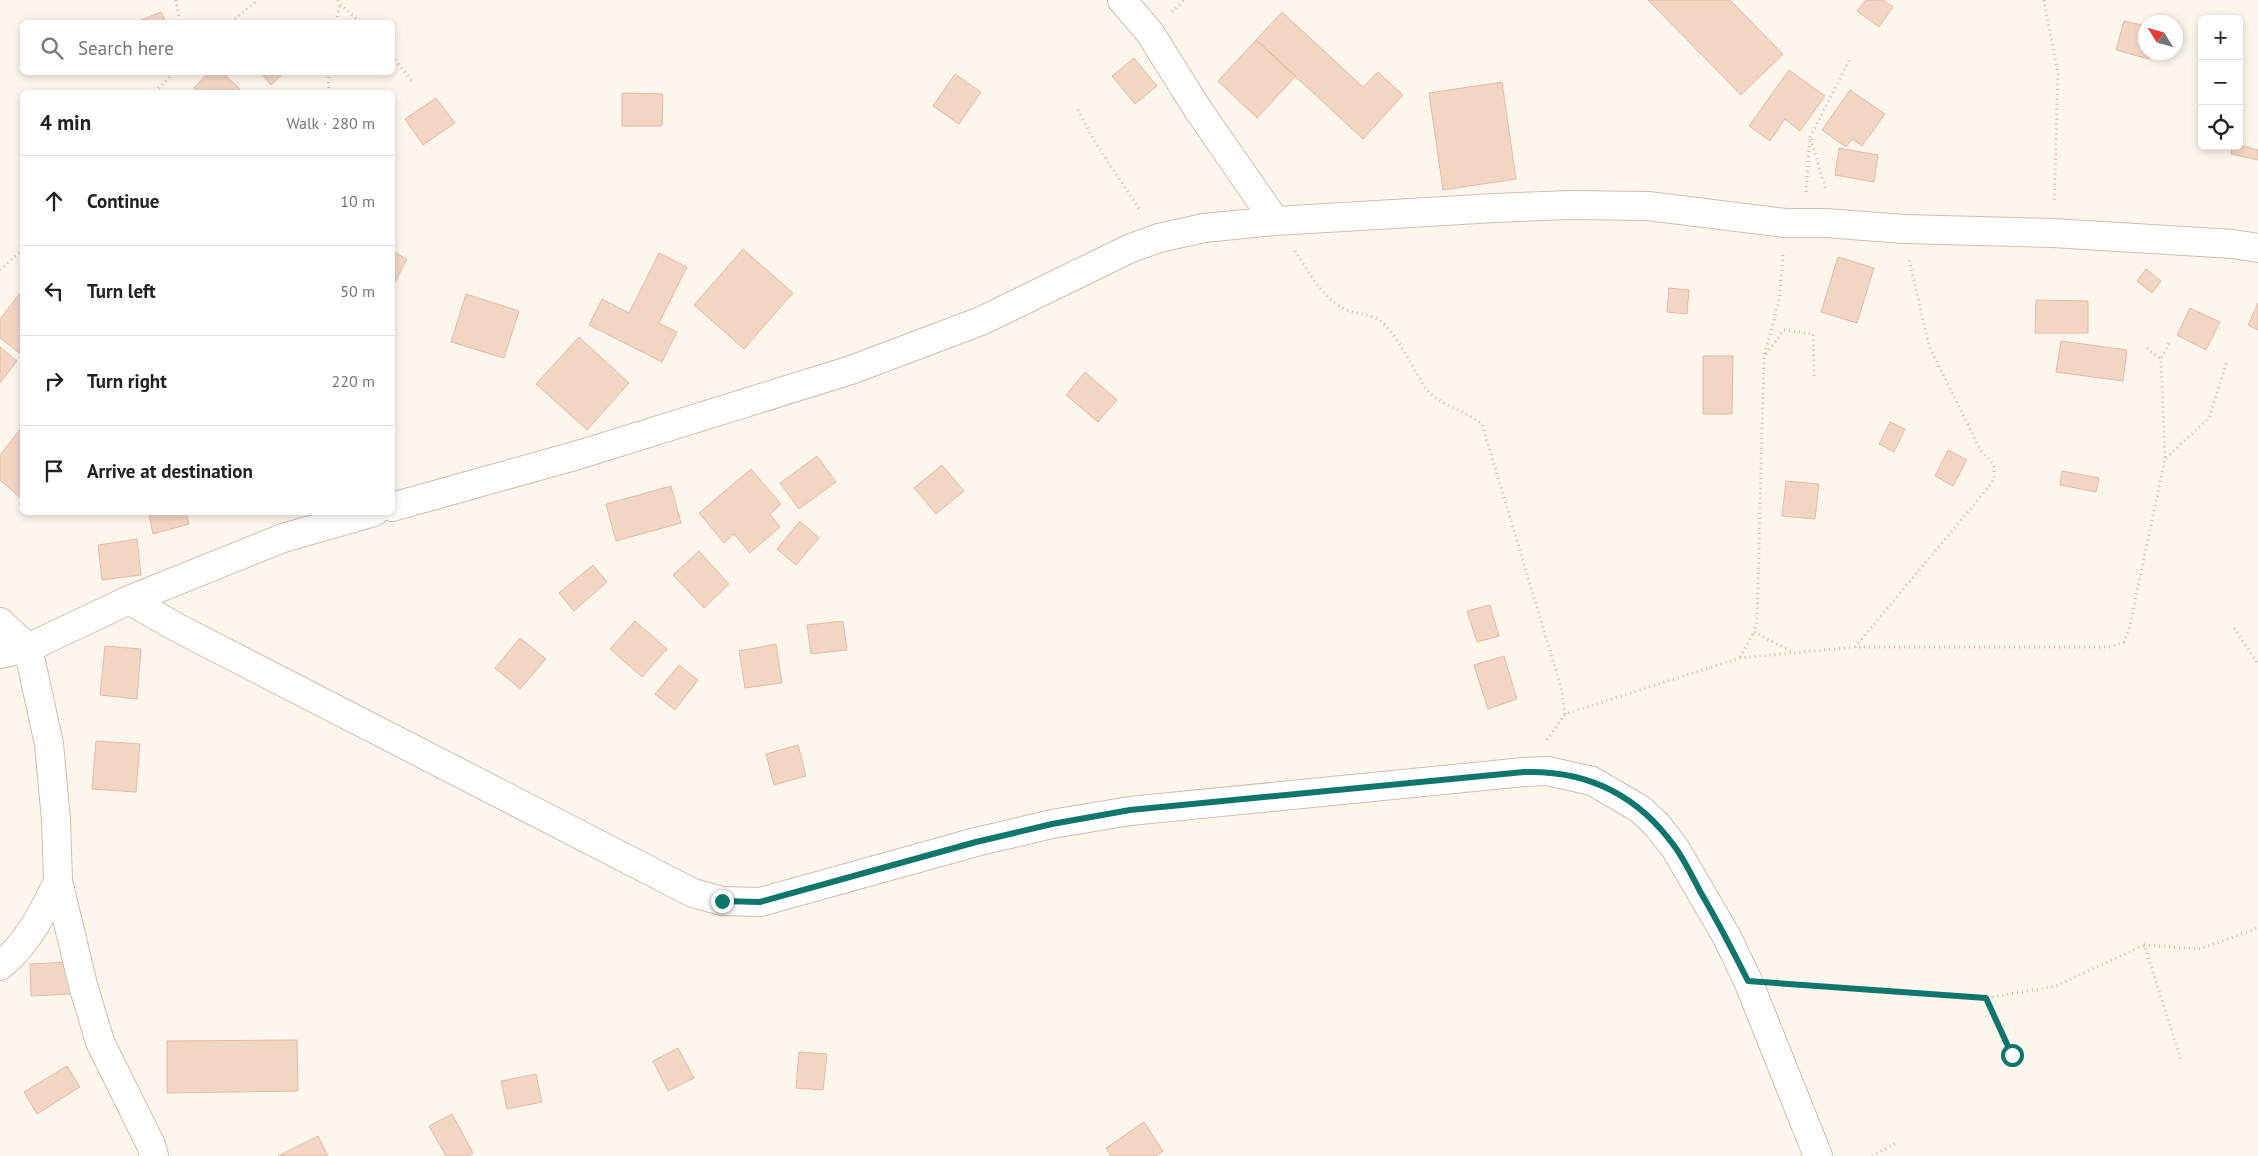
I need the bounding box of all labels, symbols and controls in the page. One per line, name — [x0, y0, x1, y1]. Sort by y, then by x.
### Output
north arrow — [2138, 15, 2183, 60]
map controls — [2198, 15, 2243, 150]
button: + — [2198, 15, 2243, 60]
search box — [20, 20, 395, 75]
icon: search — [38, 34, 66, 62]
text: Search here — [78, 36, 174, 60]
button: − — [2198, 60, 2243, 105]
button: locate — [2198, 105, 2243, 150]
text: 4 min — [40, 109, 91, 136]
text: Walk · 280 m — [286, 113, 375, 133]
icon: ahead — [40, 187, 68, 215]
text: Continue — [87, 189, 159, 213]
text: 10 m — [340, 191, 375, 211]
icon: left — [40, 277, 68, 305]
text: Turn left — [87, 279, 156, 303]
text: 50 m — [340, 281, 375, 301]
icon: right — [40, 367, 68, 395]
text: Turn right — [87, 369, 167, 393]
text: 220 m — [332, 371, 375, 391]
icon: arrive — [40, 457, 68, 485]
text: Arrive at destination — [87, 459, 253, 483]
route end — [711, 890, 734, 913]
route start — [2001, 1044, 2024, 1067]

